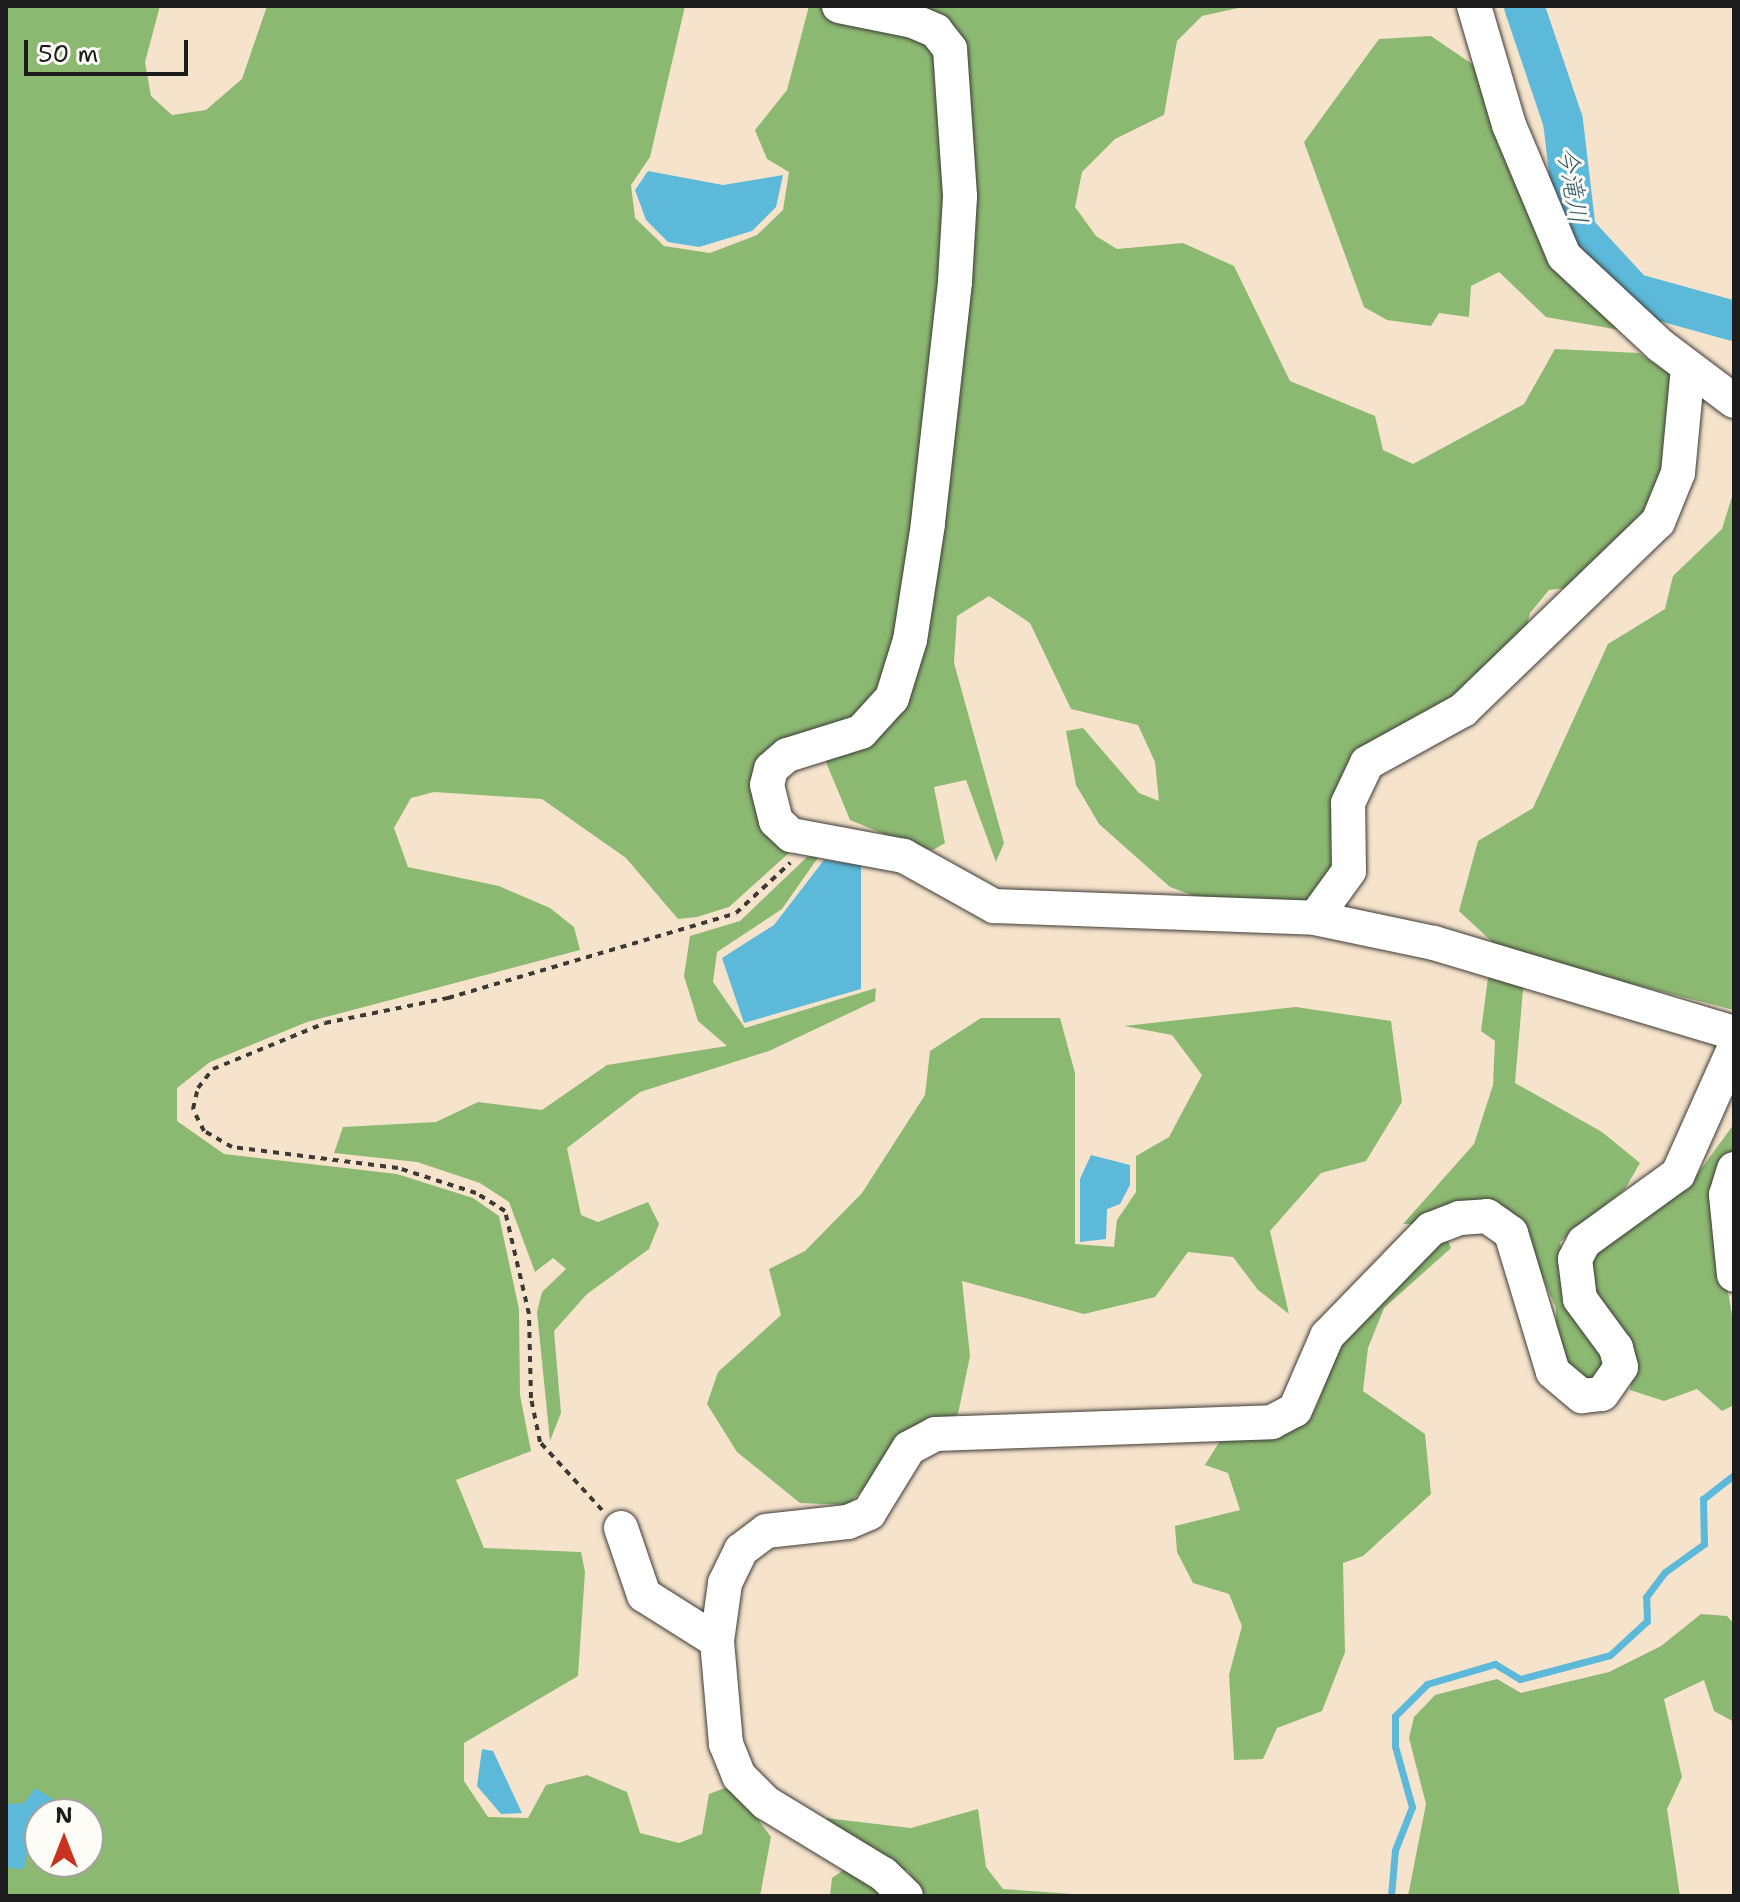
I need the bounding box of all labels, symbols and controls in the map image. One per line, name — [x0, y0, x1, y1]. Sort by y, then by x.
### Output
scale bar — [28, 24, 192, 74]
text: 50 m — [38, 38, 98, 70]
water label: 今滝川 — [1551, 144, 1595, 226]
north arrow — [24, 1798, 104, 1878]
text: N — [55, 1801, 73, 1830]

